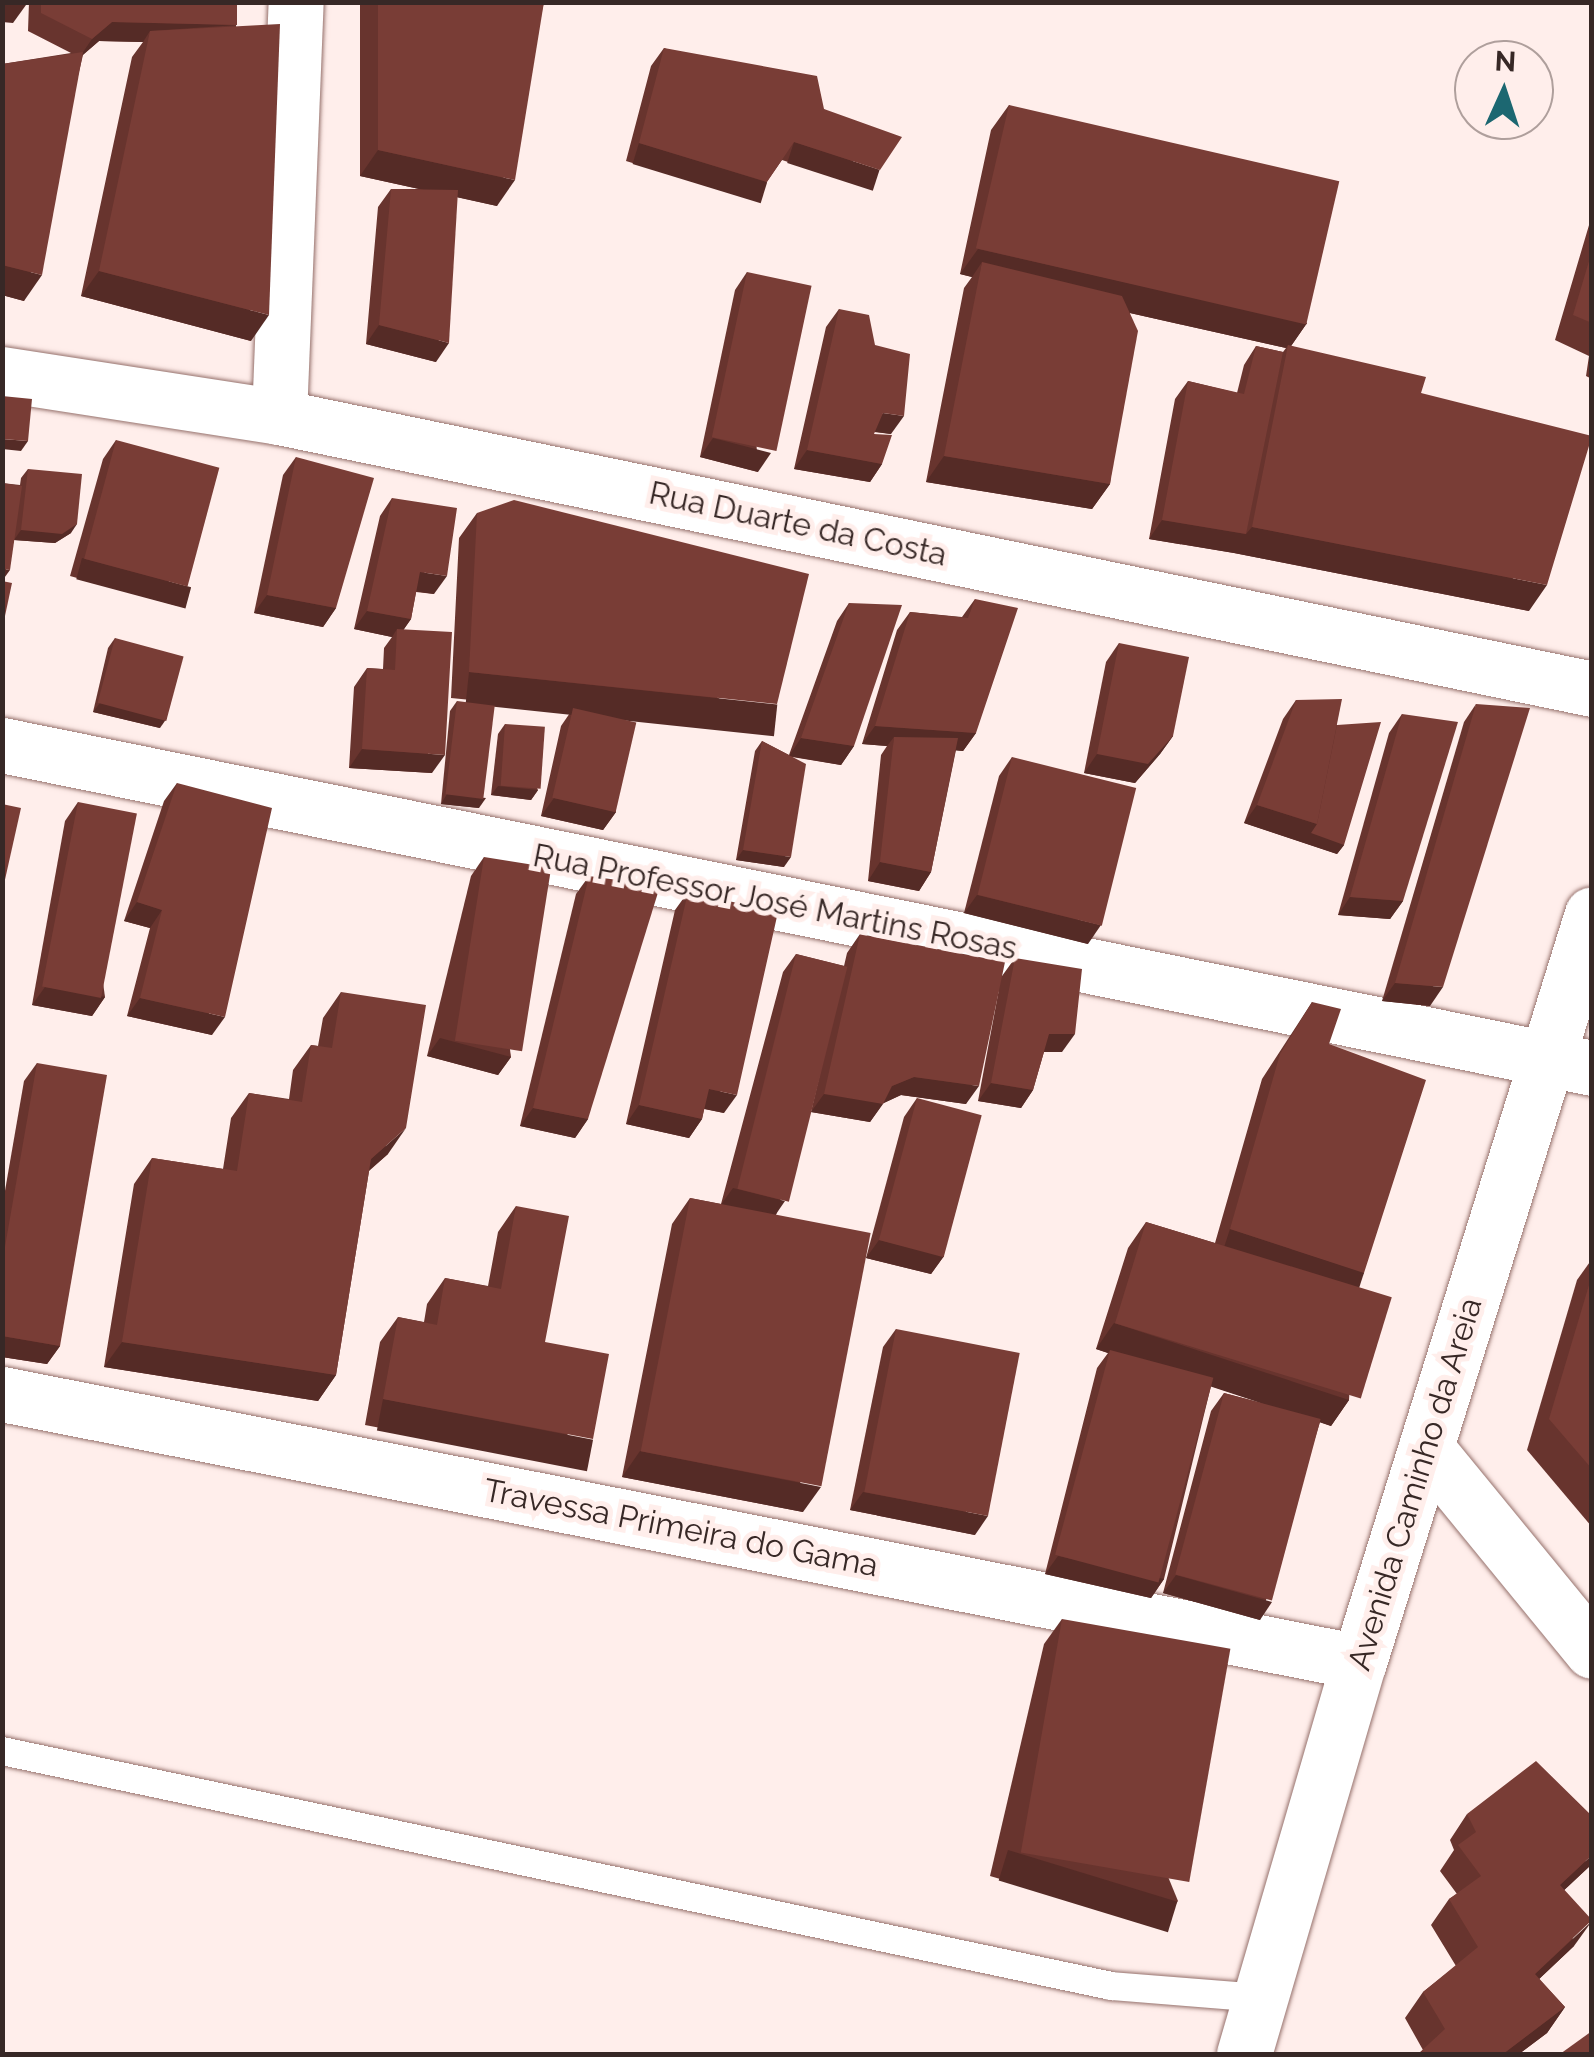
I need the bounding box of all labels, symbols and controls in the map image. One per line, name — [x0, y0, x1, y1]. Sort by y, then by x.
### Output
north arrow — [1454, 40, 1554, 140]
text: N — [1494, 45, 1517, 79]
street label: Rua Duarte da Costa — [646, 474, 950, 574]
street label: Rua Professor José Martins Rosas — [529, 836, 1021, 968]
street label: Avenida Caminho da Areia — [1340, 1293, 1490, 1675]
street label: Travessa Primeira do Gama — [481, 1471, 881, 1585]

